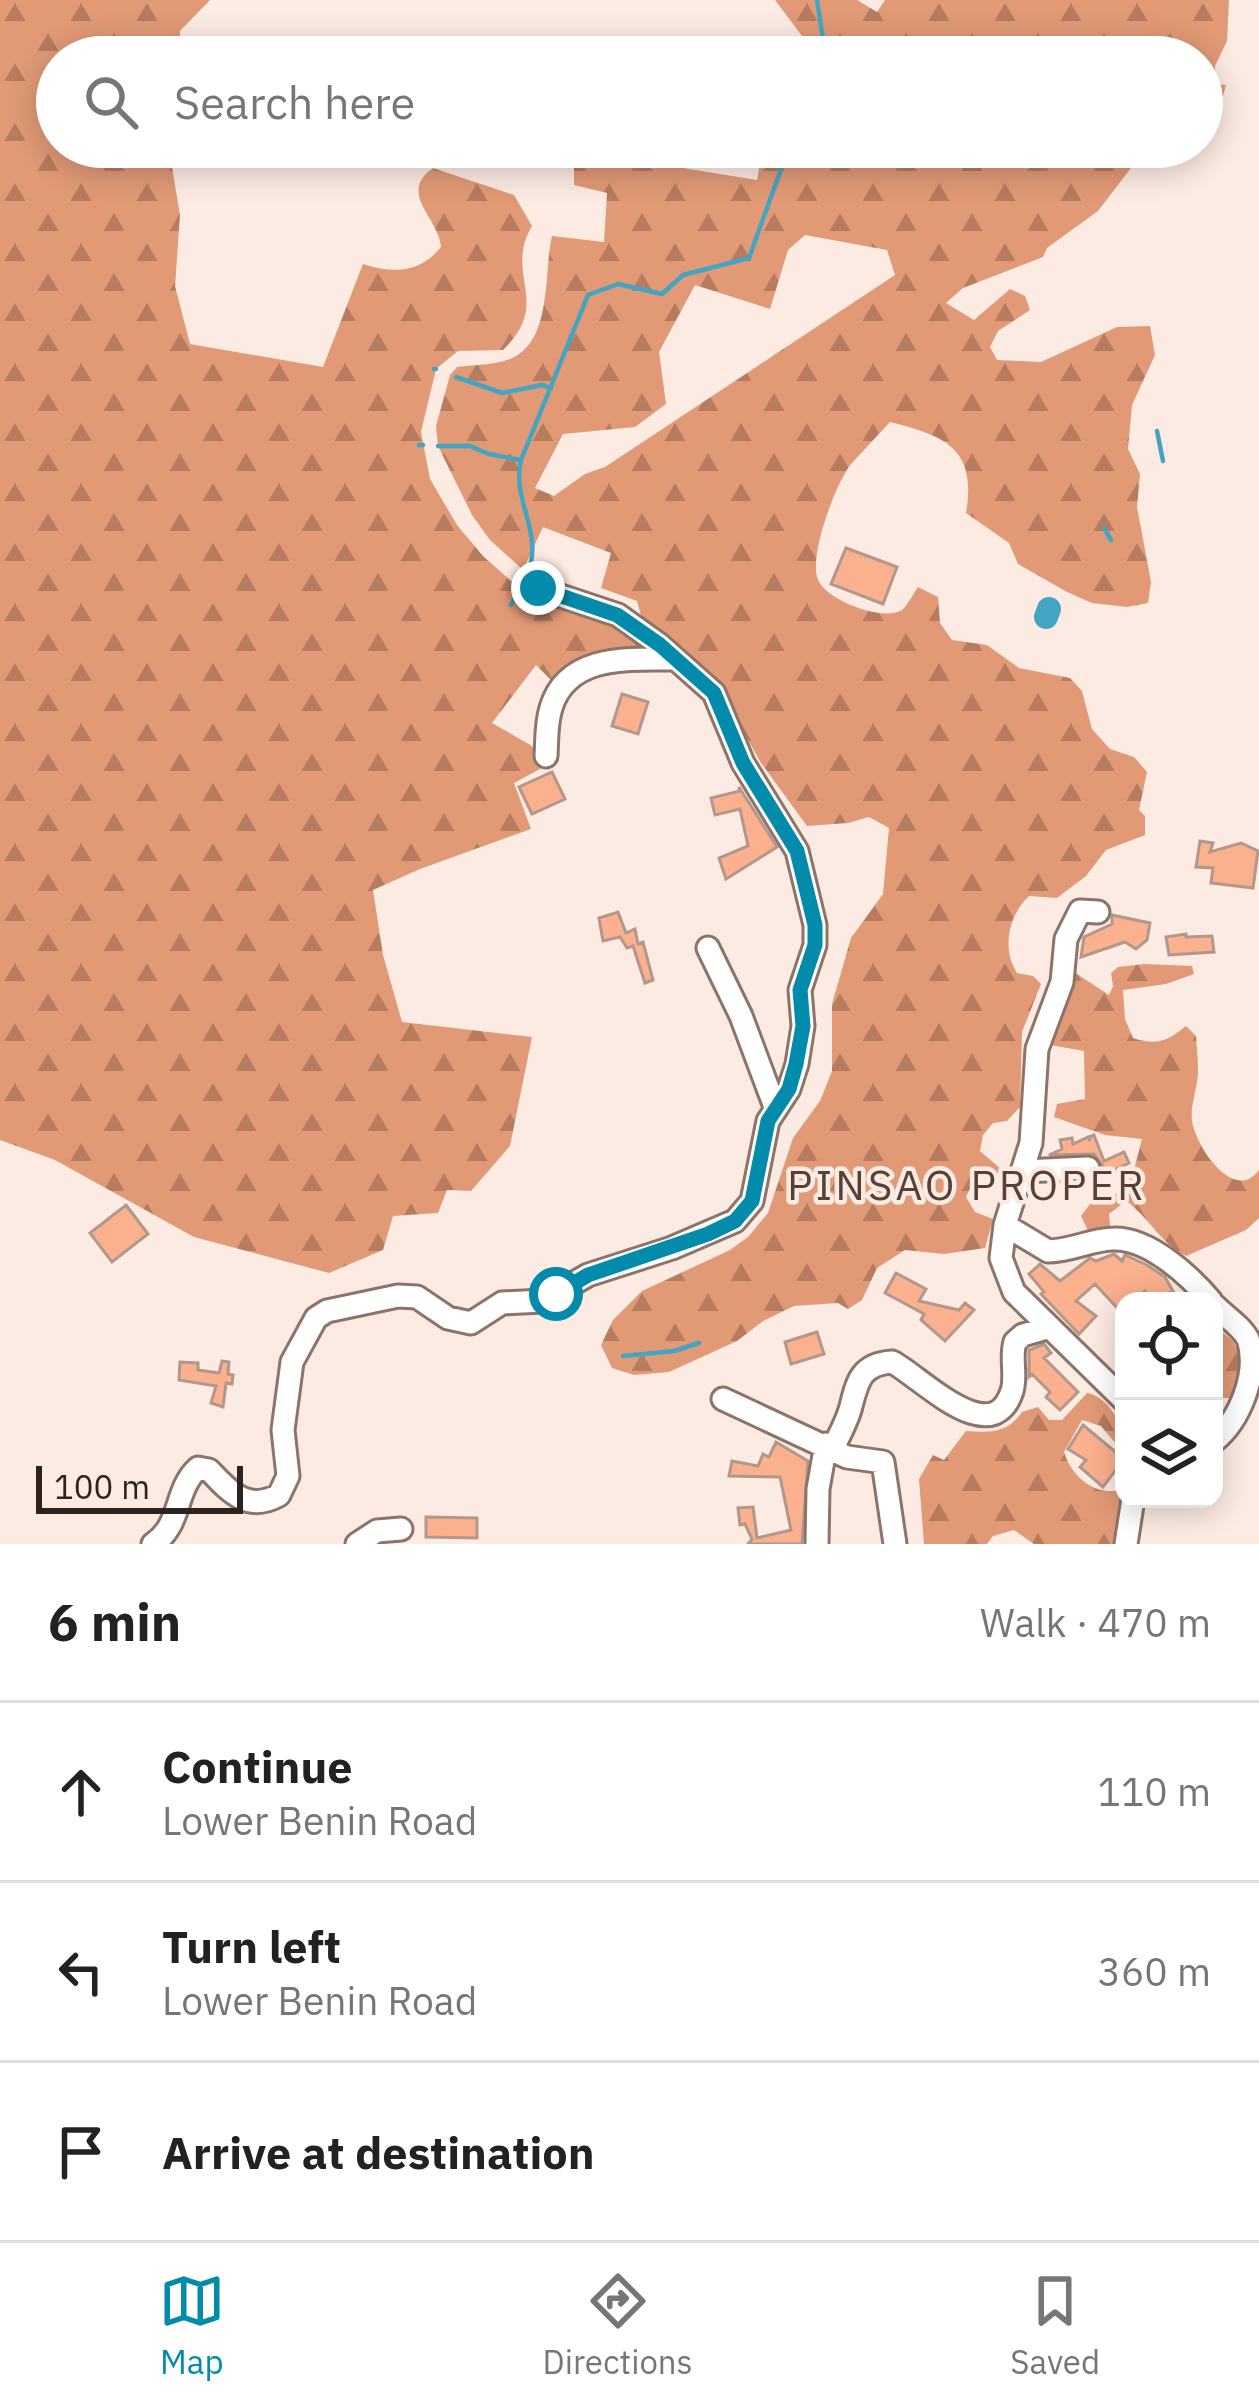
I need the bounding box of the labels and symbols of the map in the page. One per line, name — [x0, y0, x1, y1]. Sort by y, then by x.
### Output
route end — [511, 561, 565, 615]
district label: PINSAO PROPER — [787, 1157, 1147, 1212]
route start — [529, 1267, 583, 1321]
scale bar — [36, 1460, 243, 1513]

